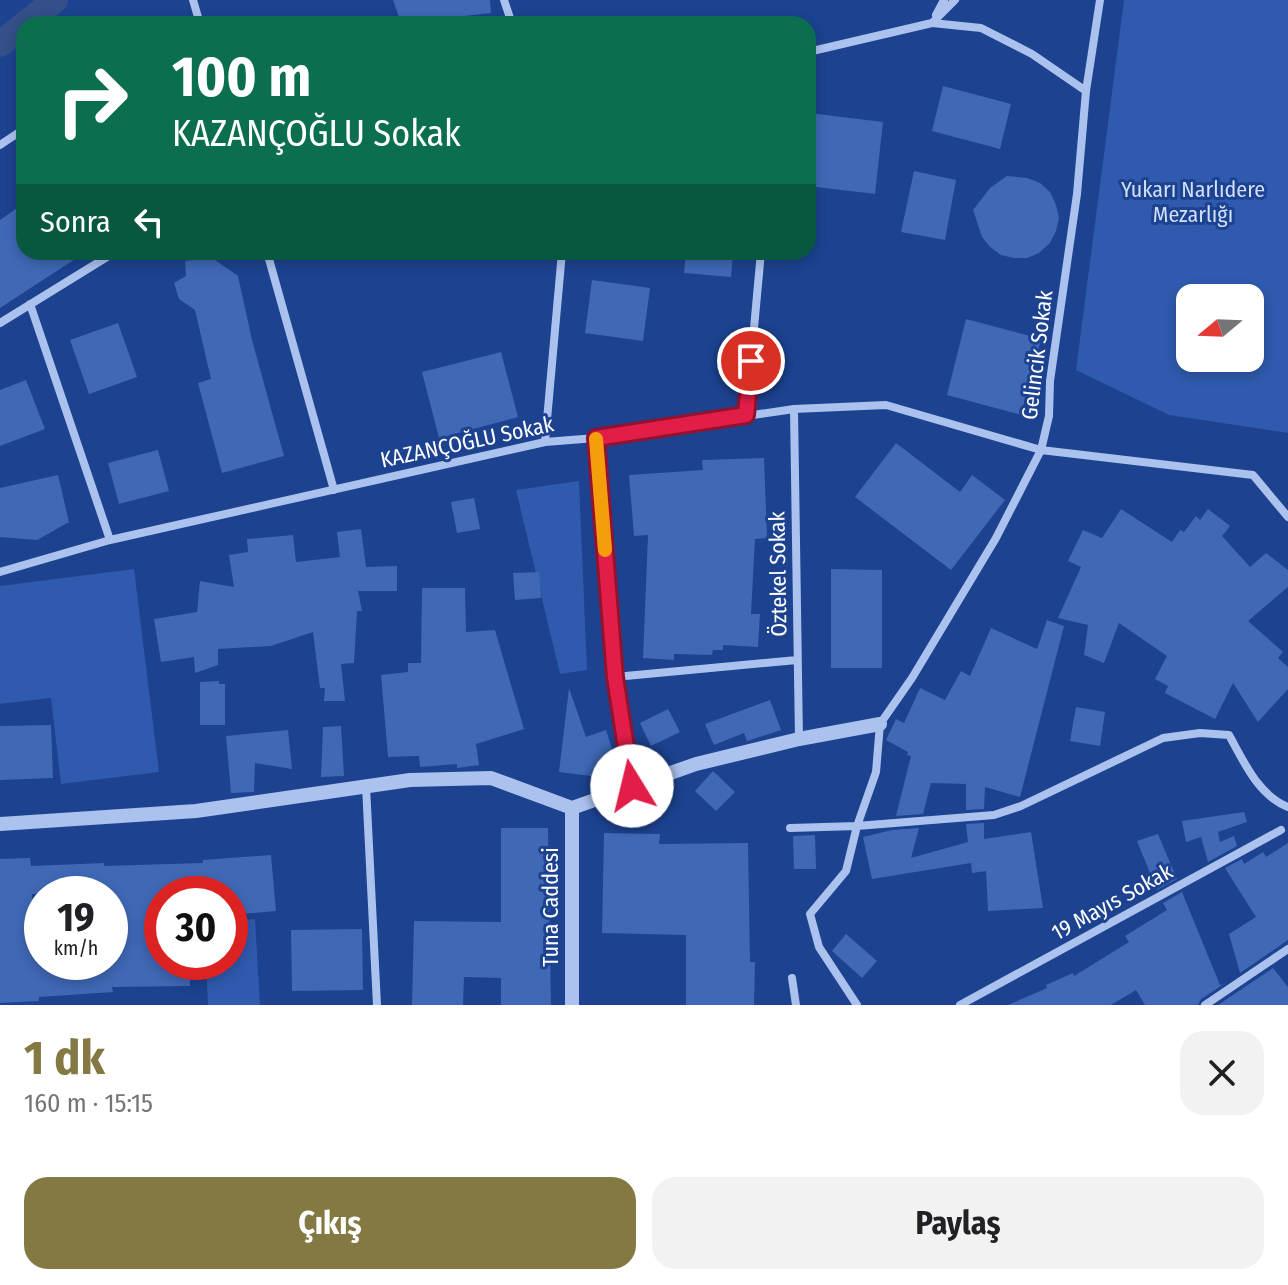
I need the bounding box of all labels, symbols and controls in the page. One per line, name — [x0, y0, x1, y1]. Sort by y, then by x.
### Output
text: 100 m — [172, 44, 311, 111]
icon: right — [40, 48, 144, 152]
text: KAZANÇOĞLU Sokak — [172, 112, 461, 156]
park label: Yukarı Narlıdere Mezarlığı — [1121, 176, 1265, 228]
icon: left — [127, 200, 171, 244]
text: Sonra — [40, 204, 111, 240]
north arrow — [1176, 284, 1264, 372]
map controls — [1176, 284, 1264, 372]
street label: Gelincik Sokak — [1016, 288, 1058, 421]
pin — [717, 327, 785, 395]
icon: arrive — [729, 339, 773, 383]
street label: KAZANÇOĞLU Sokak — [378, 410, 557, 475]
street label: Öztekel Sokak — [763, 510, 793, 637]
position arrow — [590, 744, 674, 828]
street label: Tuna Caddesi — [537, 847, 564, 967]
street label: 19 Mayıs Sokak — [1047, 857, 1178, 946]
speed limit sign: 30 — [144, 876, 248, 980]
text: 19 — [57, 894, 95, 942]
text: km/h — [54, 936, 98, 960]
text: 1 dk — [24, 1029, 105, 1087]
button: close — [1180, 1031, 1264, 1115]
text: 160 m · 15:15 — [24, 1088, 153, 1119]
button: Çıkış — [24, 1177, 636, 1269]
button: Paylaş — [652, 1177, 1264, 1269]

